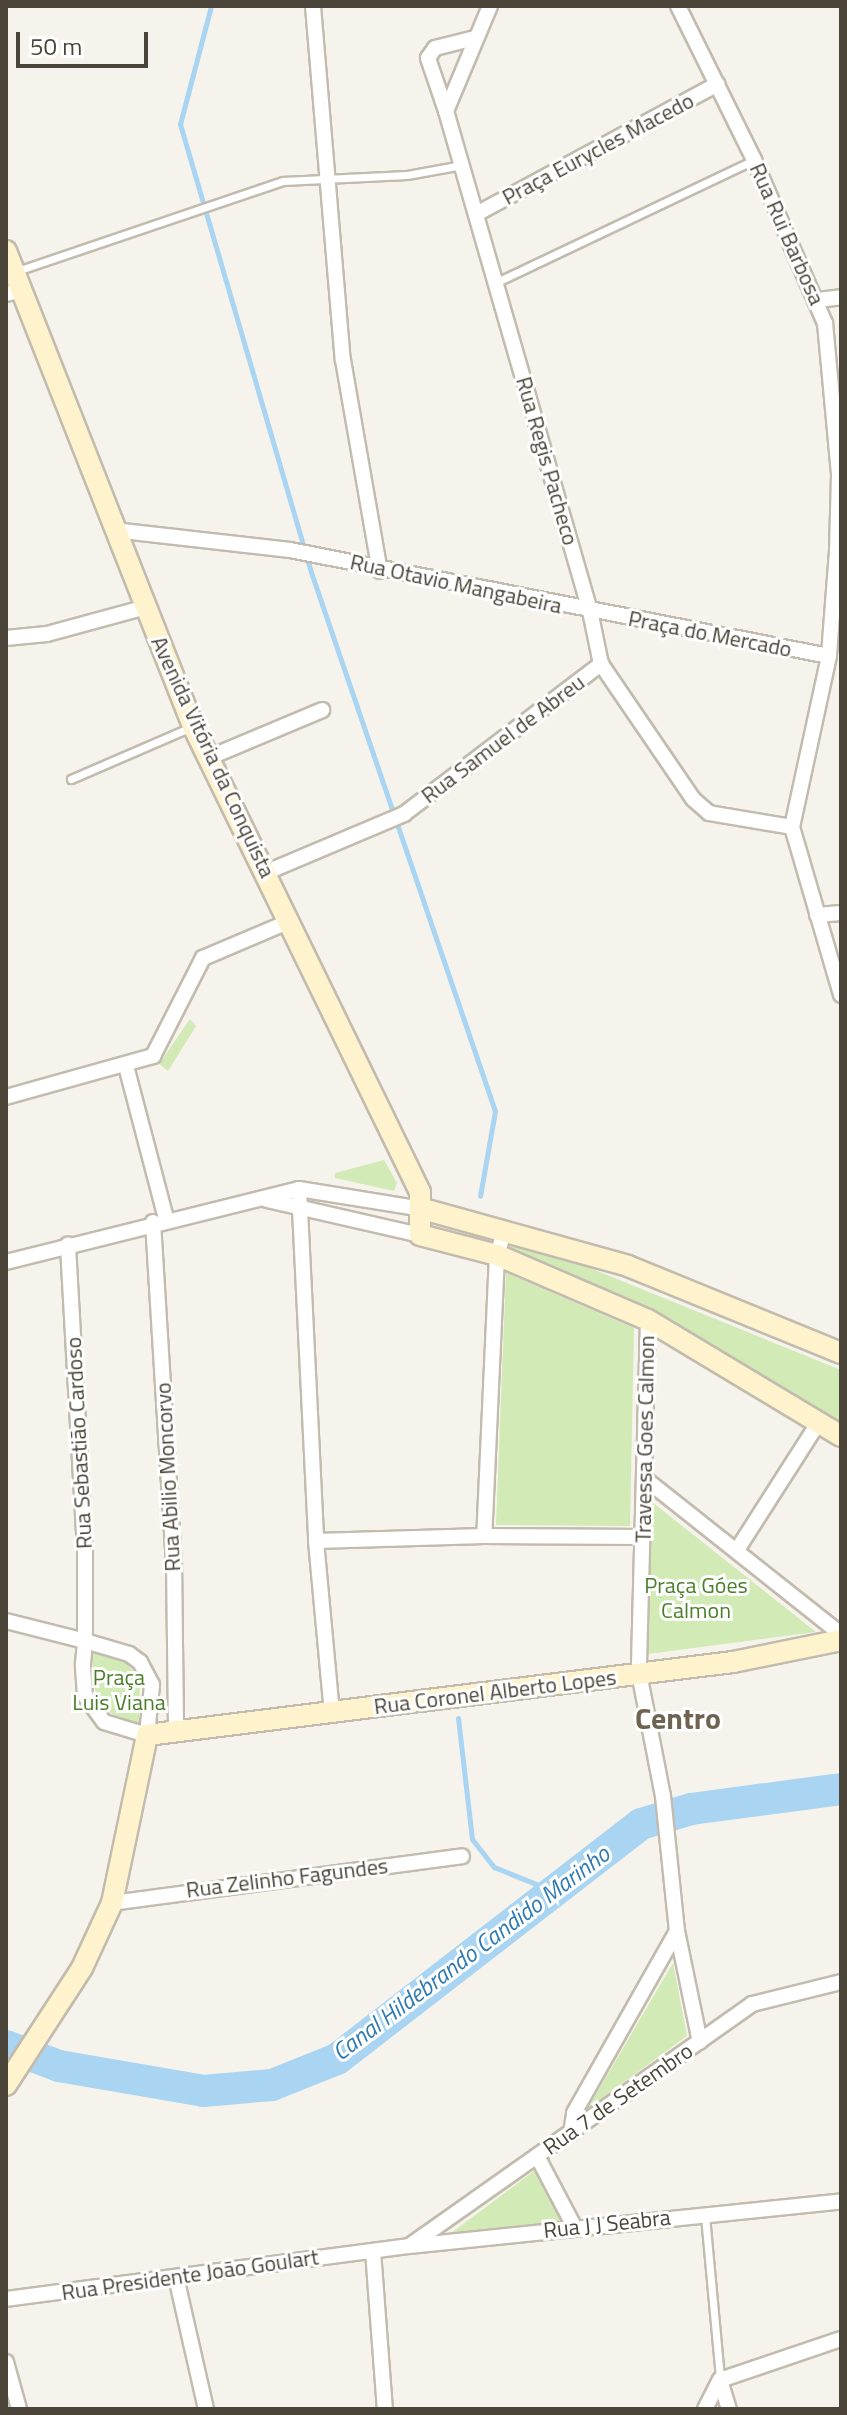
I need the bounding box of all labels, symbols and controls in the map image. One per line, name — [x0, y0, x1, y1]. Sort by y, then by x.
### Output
scale bar — [20, 16, 152, 66]
text: 50 m — [30, 28, 82, 64]
street label: Praça Eurycles Macedo — [498, 87, 698, 211]
street label: Rua Rui Barbosa — [744, 159, 830, 309]
street label: Rua Regis Pacheco — [510, 374, 584, 548]
street label: Rua Otavio Mangabeira — [348, 549, 564, 619]
street label: Praça do Mercado — [626, 605, 794, 663]
street label: Avenida Vitória da Conquista — [145, 632, 281, 882]
street label: Rua Samuel de Abreu — [416, 669, 590, 809]
street label: Travessa Goes Calmon — [630, 1335, 660, 1543]
street label: Rua Sebastião Cardoso — [60, 1336, 98, 1550]
street label: Rua Abilio Moncorvo — [150, 1382, 186, 1572]
park label: Praça Góes Calmon — [644, 1572, 748, 1624]
park label: Praça Luis Viana — [72, 1664, 166, 1716]
street label: Rua Coronel Alberto Lopes — [372, 1664, 618, 1720]
district label: Centro — [635, 1700, 721, 1736]
water label: Canal Hildebrando Candido Marinho — [327, 1839, 615, 2067]
street label: Rua Zelinho Fagundes — [184, 1853, 390, 1903]
street label: Rua 7 de Setembro — [538, 2038, 698, 2160]
street label: Rua J J Seabra — [542, 2204, 672, 2244]
street label: Rua Presidente João Goulart — [60, 2244, 320, 2306]

